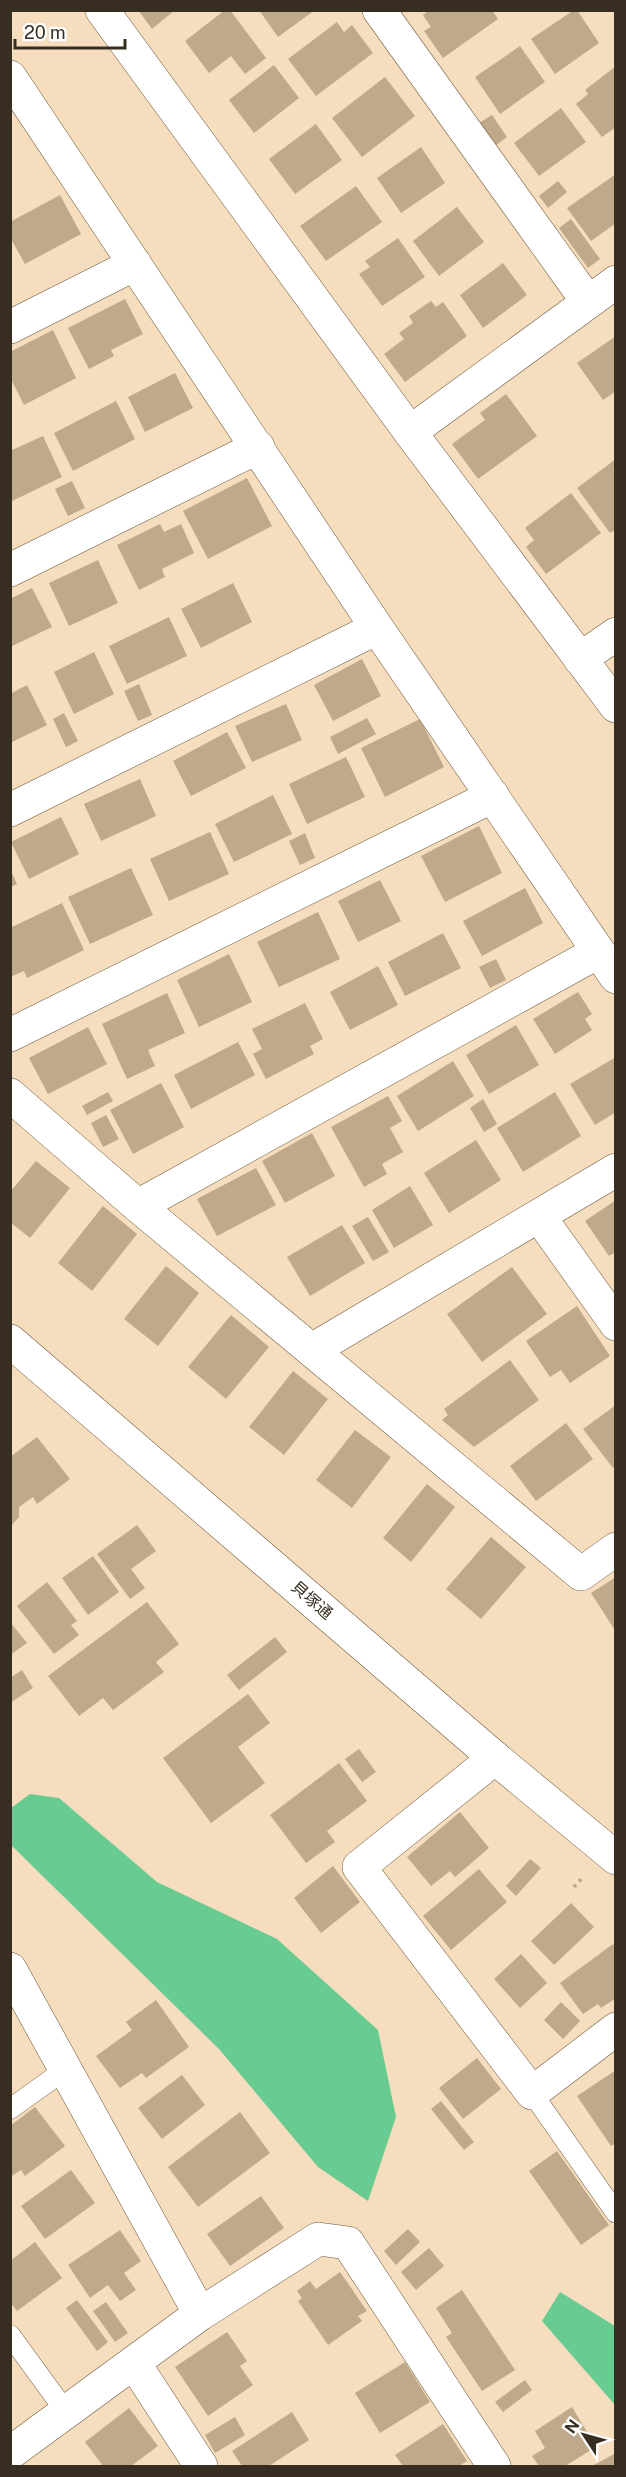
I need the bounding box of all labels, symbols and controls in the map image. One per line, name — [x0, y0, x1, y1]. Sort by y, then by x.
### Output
scale bar — [15, 12, 124, 50]
text: 20 m — [24, 22, 66, 43]
street label: 貝塚通 — [288, 1577, 336, 1623]
north arrow — [554, 2405, 614, 2465]
text: N — [561, 2416, 584, 2437]

